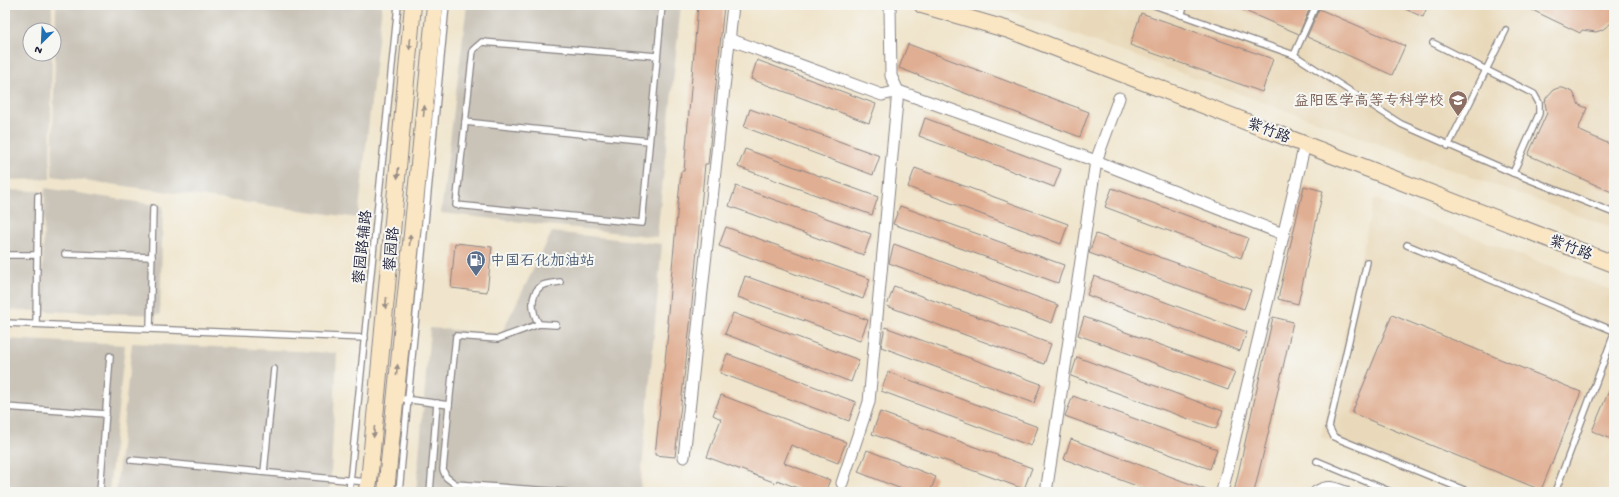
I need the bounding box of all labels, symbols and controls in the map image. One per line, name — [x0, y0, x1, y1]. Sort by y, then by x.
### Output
north arrow — [22, 22, 62, 62]
one-way arrow — [406, 38, 413, 50]
text: N — [33, 42, 44, 56]
school or university icon: 益阳医学高等专科学校 — [1447, 89, 1469, 117]
place label: 益阳医学高等专科学校 — [1294, 92, 1444, 111]
one-way arrow — [420, 105, 427, 117]
street label: 紫竹路 — [1244, 115, 1293, 148]
one-way arrow — [395, 167, 401, 179]
street label: 蓉园路辅路 — [351, 209, 377, 285]
street label: 蓉园路 — [382, 226, 404, 272]
street label: 紫竹路 — [1546, 232, 1595, 265]
one-way arrow — [407, 234, 414, 246]
fuel station icon: 中国石化加油站 — [465, 249, 487, 277]
place label: 中国石化加油站 — [490, 253, 595, 271]
one-way arrow — [383, 297, 389, 309]
one-way arrow — [394, 363, 400, 376]
one-way arrow — [370, 426, 377, 438]

